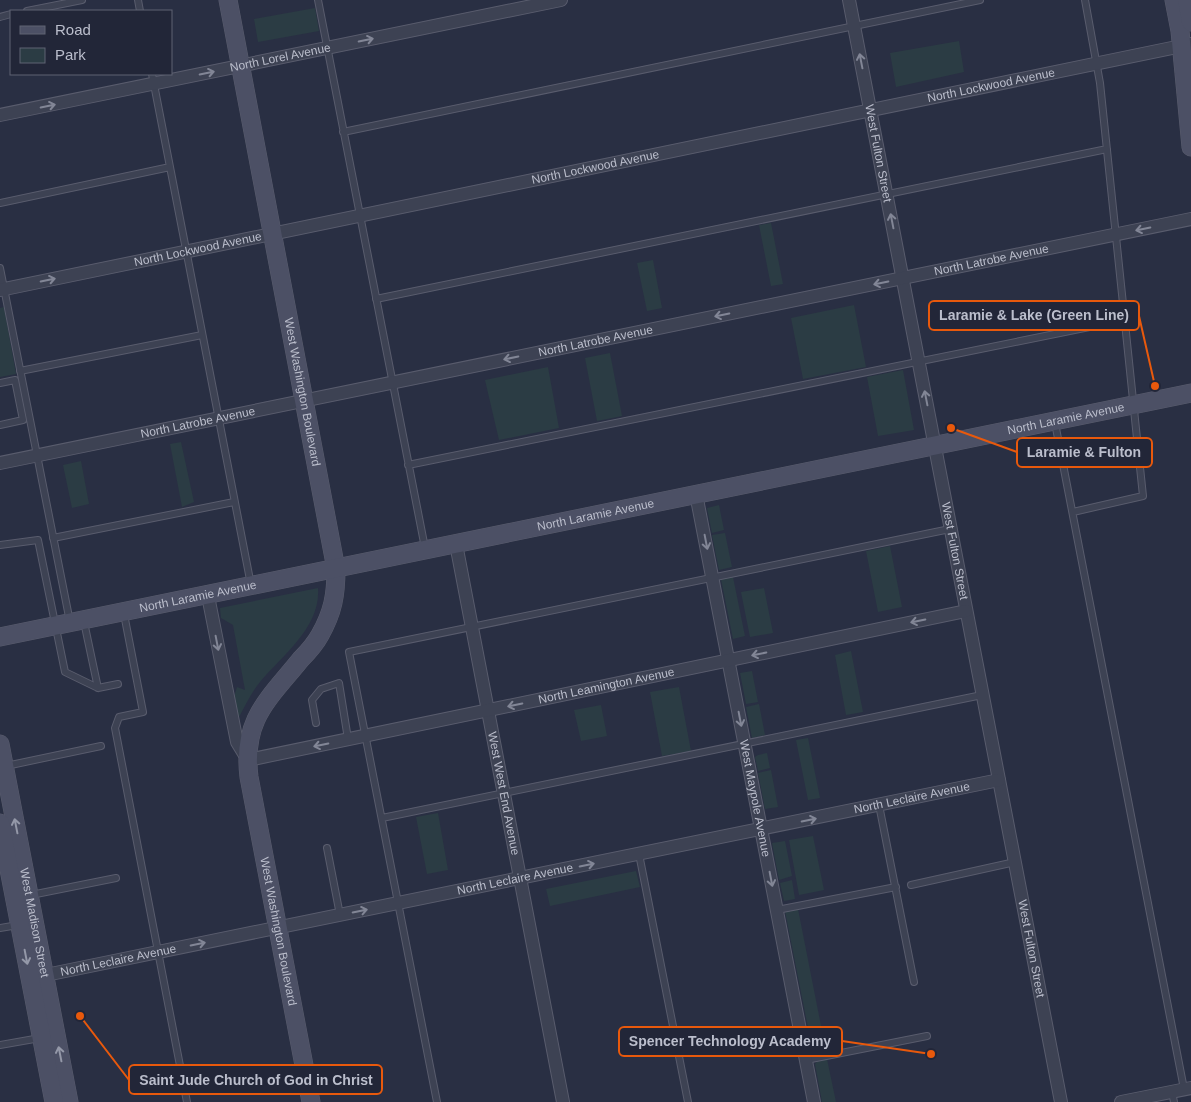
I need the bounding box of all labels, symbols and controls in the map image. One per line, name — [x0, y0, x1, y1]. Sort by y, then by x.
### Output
legend — [10, 10, 172, 75]
text: Road — [55, 21, 91, 38]
one-way arrow — [358, 35, 374, 44]
street label: North Lorel Avenue — [228, 40, 332, 75]
text: Park — [55, 46, 86, 63]
one-way arrow — [856, 54, 865, 70]
street label: North Lockwood Avenue — [926, 65, 1056, 105]
one-way arrow — [198, 68, 214, 77]
one-way arrow — [39, 100, 55, 110]
street label: West Fulton Street — [862, 103, 895, 204]
street label: North Lockwood Avenue — [530, 147, 661, 187]
one-way arrow — [887, 213, 897, 229]
one-way arrow — [1136, 225, 1152, 234]
street label: North Lockwood Avenue — [133, 229, 263, 269]
street label: North Latrobe Avenue — [933, 241, 1050, 278]
one-way arrow — [39, 275, 55, 284]
one-way arrow — [874, 278, 890, 288]
callout: Laramie & Lake (Green Line) — [929, 301, 1139, 330]
text: Laramie & Lake (Green Line) — [939, 307, 1129, 323]
one-way arrow — [714, 311, 730, 320]
street label: West Washington Boulevard — [281, 317, 323, 467]
street label: North Latrobe Avenue — [537, 322, 655, 360]
one-way arrow — [504, 354, 520, 364]
one-way arrow — [920, 390, 930, 406]
street label: North Laramie Avenue — [1006, 400, 1126, 437]
street label: North Latrobe Avenue — [139, 404, 257, 441]
callout: Laramie & Fulton — [1017, 438, 1152, 467]
text: Laramie & Fulton — [1027, 444, 1141, 460]
street label: North Laramie Avenue — [536, 496, 656, 534]
street label: West Fulton Street — [939, 501, 971, 602]
one-way arrow — [701, 534, 711, 550]
street label: North Laramie Avenue — [138, 578, 258, 615]
one-way arrow — [911, 617, 927, 626]
one-way arrow — [213, 635, 223, 651]
one-way arrow — [752, 650, 768, 659]
street label: North Leamington Avenue — [537, 665, 676, 707]
one-way arrow — [507, 701, 523, 710]
one-way arrow — [735, 711, 745, 727]
street label: West West End Avenue — [485, 730, 523, 857]
street label: West Maypole Avenue — [737, 739, 773, 858]
one-way arrow — [314, 741, 330, 750]
street label: North Leclaire Avenue — [853, 779, 971, 817]
one-way arrow — [800, 814, 816, 824]
one-way arrow — [10, 818, 20, 834]
street label: West Washington Boulevard — [257, 856, 299, 1007]
one-way arrow — [579, 859, 595, 869]
street label: North Leclaire Avenue — [456, 860, 575, 898]
street label: West Madison Street — [17, 867, 52, 979]
one-way arrow — [766, 870, 776, 886]
street label: West Fulton Street — [1015, 899, 1048, 999]
one-way arrow — [351, 906, 367, 915]
one-way arrow — [189, 939, 205, 948]
street label: North Leclaire Avenue — [59, 941, 178, 979]
one-way arrow — [22, 948, 31, 964]
callout: Spencer Technology Academy — [619, 1027, 842, 1056]
text: Spencer Technology Academy — [629, 1033, 831, 1049]
one-way arrow — [55, 1047, 64, 1063]
callout: Saint Jude Church of God in Christ — [129, 1065, 382, 1094]
text: Saint Jude Church of God in Christ — [139, 1072, 373, 1088]

